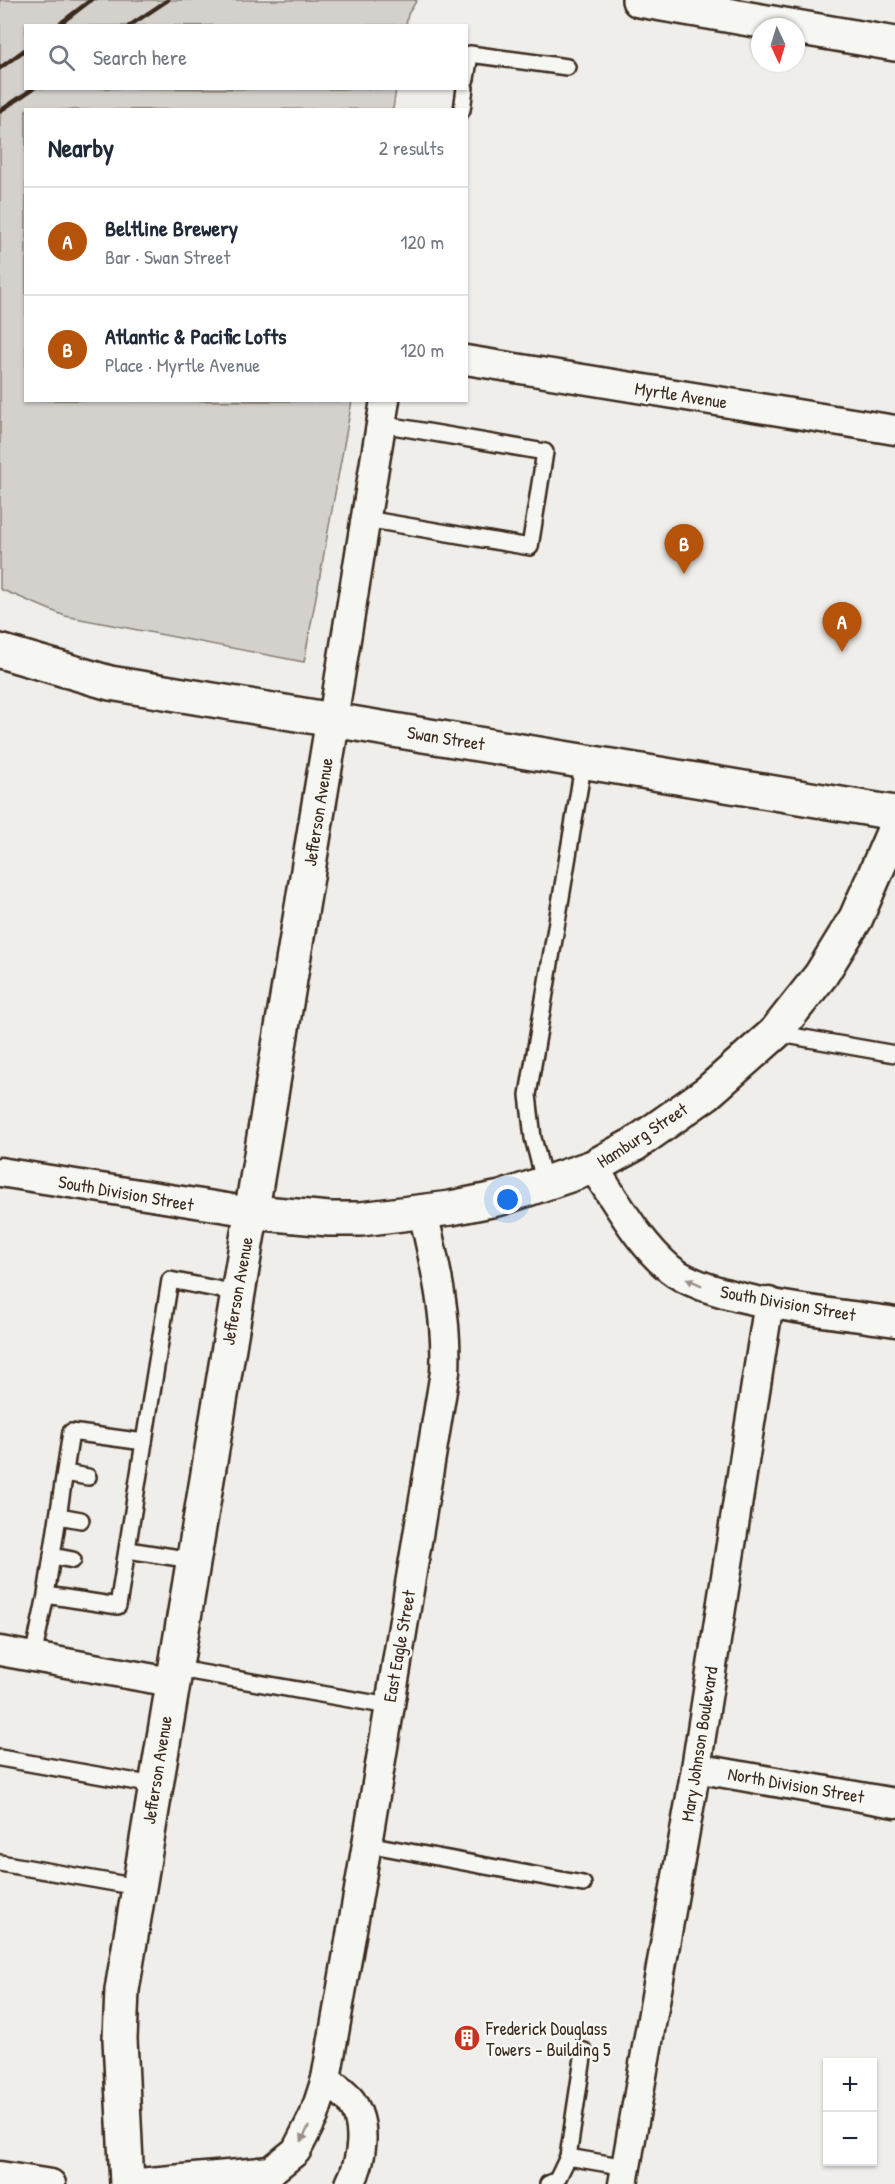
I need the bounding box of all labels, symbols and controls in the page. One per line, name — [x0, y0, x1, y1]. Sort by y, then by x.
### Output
north arrow — [751, 18, 805, 72]
search box — [24, 24, 468, 90]
icon: search — [45, 41, 78, 74]
text: Search here — [93, 42, 187, 72]
text: Nearby — [48, 130, 114, 165]
text: 2 results — [379, 134, 444, 161]
text: Beltline Brewery — [105, 213, 238, 243]
text: A — [63, 228, 72, 255]
text: 120 m — [400, 228, 444, 255]
text: Bar · Swan Street — [105, 243, 230, 270]
text: Atlantic & Pacific Lofts — [105, 321, 287, 351]
text: B — [62, 336, 73, 363]
text: 120 m — [400, 336, 444, 363]
text: Place · Myrtle Avenue — [105, 351, 260, 378]
street label: Myrtle Avenue — [633, 375, 729, 415]
pin: B — [664, 524, 704, 574]
pin: A — [822, 602, 862, 652]
street label: Swan Street — [406, 720, 487, 757]
street label: Jefferson Avenue — [297, 756, 339, 868]
street label: Hamburg Street — [592, 1096, 693, 1174]
street label: South Division Street — [56, 1169, 196, 1217]
your location — [493, 1185, 522, 1214]
street label: Jefferson Avenue — [215, 1235, 259, 1347]
one-way arrow — [685, 1277, 703, 1287]
street label: South Division Street — [718, 1279, 858, 1327]
street label: East Eagle Street — [377, 1587, 421, 1704]
street label: Mary Johnson Boulevard — [674, 1665, 724, 1823]
street label: Jefferson Avenue — [136, 1714, 178, 1826]
street label: North Division Street — [726, 1761, 867, 1809]
place label: Frederick Douglass Towers - Building 5 — [485, 2016, 611, 2062]
building icon: Frederick Douglass Towers - Building 5 — [452, 2023, 482, 2053]
map controls — [823, 2058, 877, 2166]
button: + — [823, 2058, 877, 2112]
button: − — [823, 2112, 877, 2166]
one-way arrow — [300, 2125, 310, 2142]

